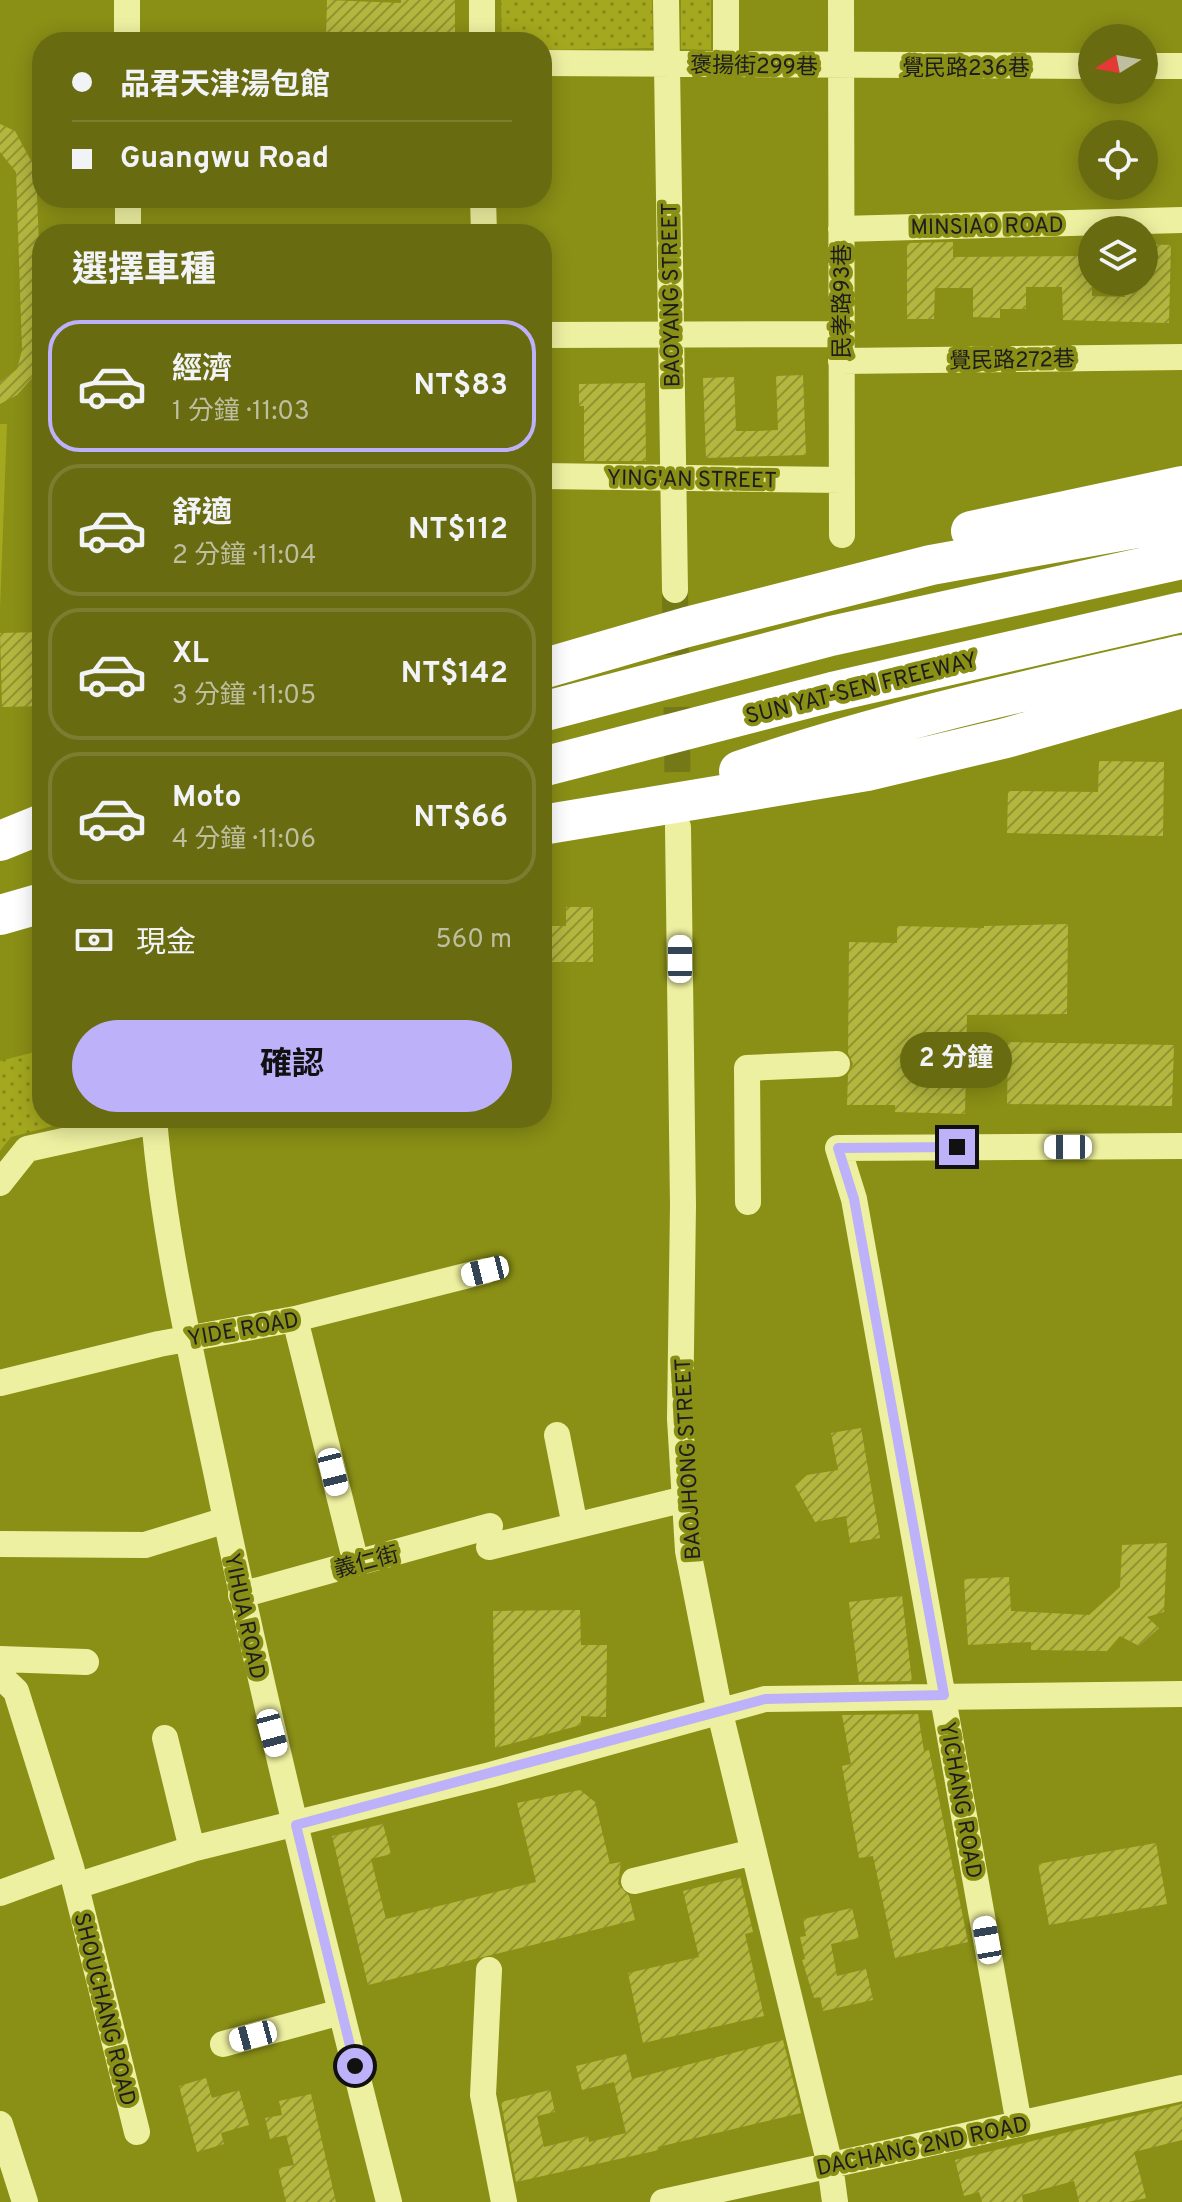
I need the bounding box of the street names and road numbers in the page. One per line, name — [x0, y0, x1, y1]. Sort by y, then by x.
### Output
street label: 褒揚街299巷 — [690, 53, 818, 82]
street label: 覺民路236巷 — [902, 56, 1030, 83]
street label: BAOYANG STREET — [657, 202, 688, 388]
street label: MINSIAO ROAD — [910, 213, 1064, 242]
street label: 民孝路93巷 — [830, 244, 857, 358]
street label: 覺民路272巷 — [949, 347, 1075, 376]
street label: YING'AN STREET — [607, 466, 777, 495]
street label: SUN YAT-SEN FREEWAY — [743, 648, 980, 731]
street label: YIDE ROAD — [186, 1307, 301, 1354]
street label: BAOJHONG STREET — [671, 1357, 708, 1561]
street label: 義仁街 — [331, 1542, 402, 1585]
street label: YIHUA ROAD — [217, 1551, 270, 1682]
street label: YICHANG ROAD — [932, 1720, 987, 1881]
street label: SHOUCHANG ROAD — [66, 1910, 141, 2109]
street label: DACHANG 2ND ROAD — [814, 2112, 1031, 2183]

